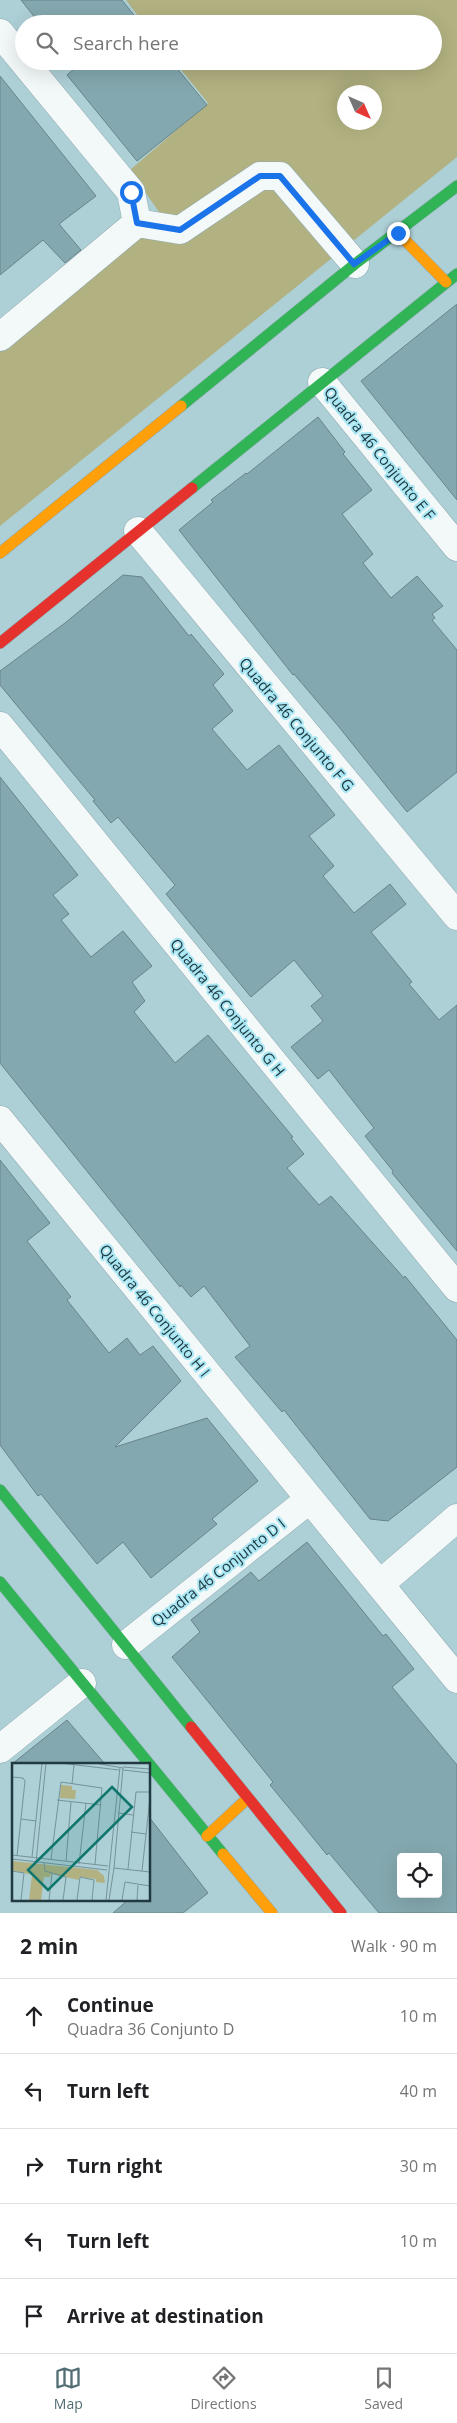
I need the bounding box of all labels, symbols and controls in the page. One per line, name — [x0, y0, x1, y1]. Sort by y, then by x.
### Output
search box — [15, 15, 442, 70]
icon: search — [33, 29, 61, 57]
text: Search here — [73, 30, 179, 56]
north arrow — [337, 85, 382, 130]
route start — [120, 181, 143, 204]
route end — [387, 222, 410, 245]
street label: Quadra 46 Conjunto E F — [320, 382, 440, 524]
street label: Quadra 46 Conjunto F G — [235, 653, 359, 795]
street label: Quadra 46 Conjunto G H — [166, 934, 290, 1080]
street label: Quadra 46 Conjunto H I — [95, 1240, 215, 1380]
street label: Quadra 46 Conjunto D I — [147, 1513, 289, 1631]
inset map — [12, 1763, 150, 1900]
map controls — [397, 1853, 442, 1898]
button: locate — [397, 1853, 442, 1898]
text: 2 min — [20, 1932, 78, 1960]
text: Walk · 90 m — [351, 1935, 437, 1957]
text: Continue — [67, 1992, 154, 2018]
icon: ahead — [20, 2002, 48, 2030]
text: 10 m — [400, 2005, 437, 2027]
text: Quadra 36 Conjunto D — [67, 2018, 234, 2040]
icon: left — [20, 2077, 48, 2105]
text: Turn left — [67, 2078, 149, 2104]
text: 40 m — [400, 2080, 437, 2102]
icon: right — [20, 2152, 48, 2180]
text: Turn right — [67, 2153, 162, 2179]
text: 30 m — [400, 2155, 437, 2177]
icon: left — [20, 2227, 48, 2255]
text: Turn left — [67, 2228, 149, 2254]
text: 10 m — [400, 2230, 437, 2252]
icon: arrive — [20, 2302, 48, 2330]
text: Arrive at destination — [67, 2303, 264, 2329]
tab: Map — [54, 2364, 83, 2413]
tab: Directions — [190, 2364, 257, 2413]
tab: Saved — [364, 2364, 403, 2413]

